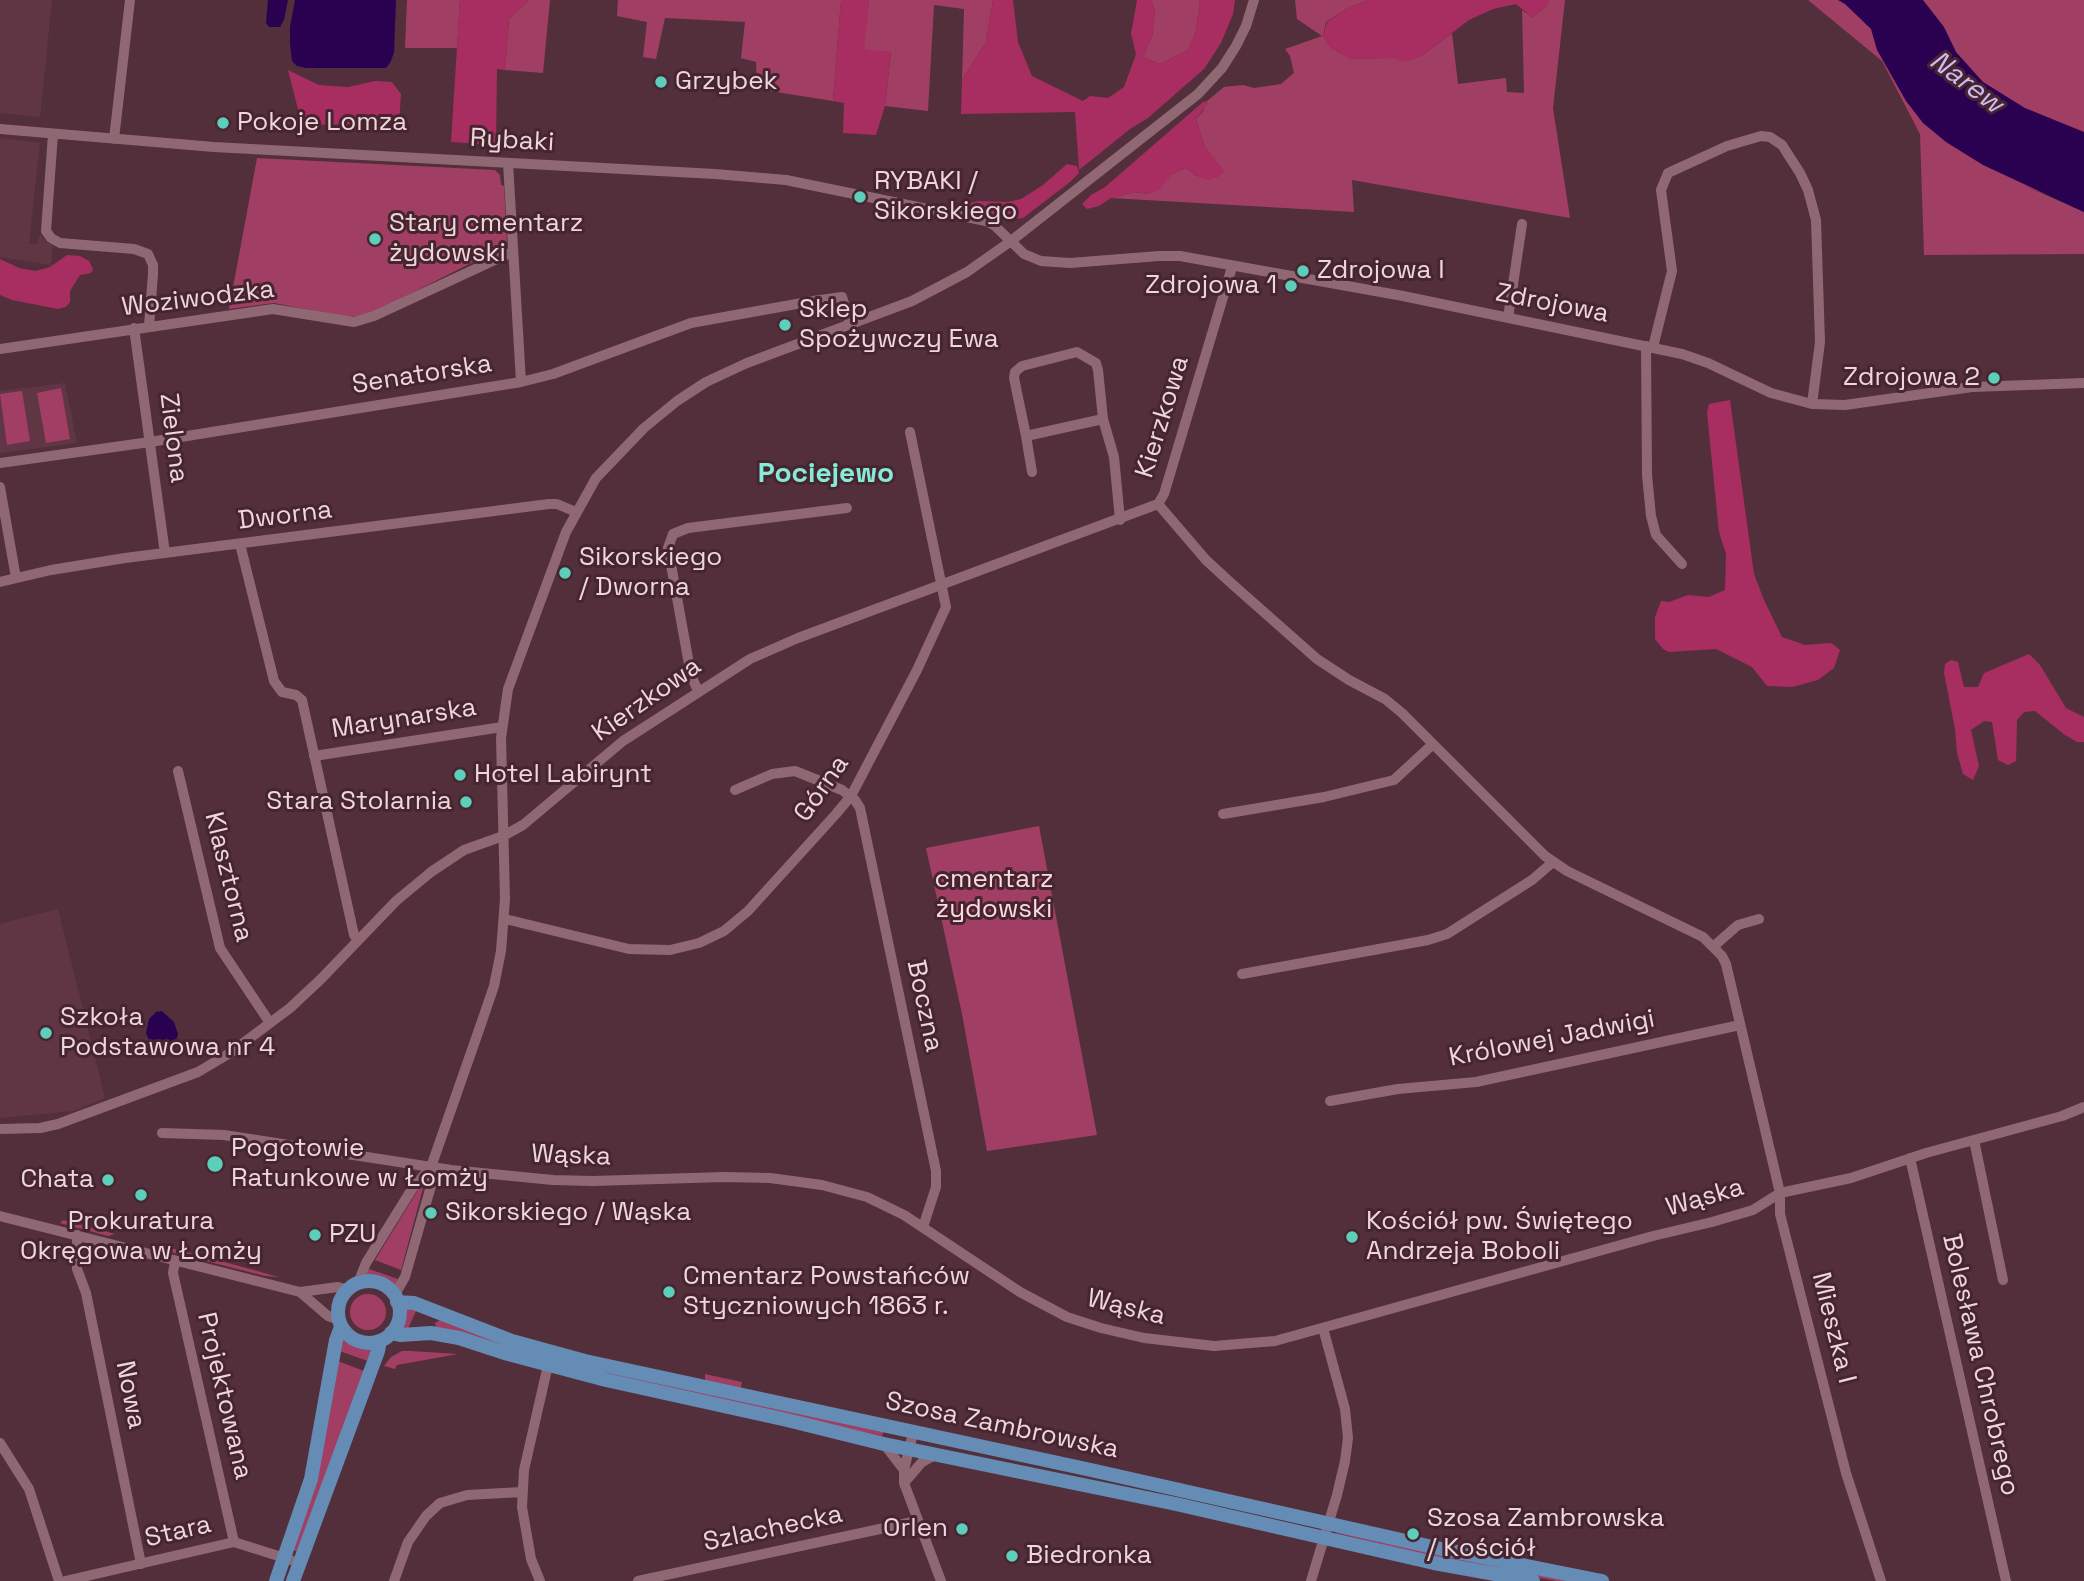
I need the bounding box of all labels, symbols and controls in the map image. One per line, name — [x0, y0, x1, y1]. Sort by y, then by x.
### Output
water label: Narew — [1923, 44, 2009, 122]
place label: Grzybek — [675, 66, 778, 98]
marker: Grzybek — [653, 74, 669, 90]
place label: Pokoje Lomza — [237, 107, 407, 139]
marker: Pokoje Lomza — [215, 115, 231, 131]
street label: Rybaki — [469, 123, 555, 159]
place label: RYBAKI / Sikorskiego — [874, 166, 1017, 228]
marker: RYBAKI / Sikorskiego — [852, 189, 868, 205]
place label: Stary cmentarz żydowski — [389, 208, 583, 270]
marker: Stary cmentarz żydowski — [367, 231, 383, 247]
place label: Zdrojowa I — [1317, 255, 1445, 287]
marker: Zdrojowa I — [1295, 263, 1311, 279]
place label: Zdrojowa 1 — [1145, 270, 1277, 302]
street label: Woziwodzka — [120, 274, 276, 324]
marker: Zdrojowa 1 — [1283, 278, 1299, 294]
street label: Zdrojowa — [1493, 278, 1611, 330]
place label: Sklep Spożywczy Ewa — [799, 294, 999, 356]
marker: Sklep Spożywczy Ewa — [777, 317, 793, 333]
street label: Senatorska — [350, 349, 494, 401]
street label: Kierzkowa — [1130, 352, 1196, 482]
place label: Zdrojowa 2 — [1843, 362, 1980, 394]
marker: Zdrojowa 2 — [1986, 370, 2002, 386]
street label: Zielona — [152, 391, 194, 485]
district label: Pociejewo — [758, 457, 894, 491]
street label: Dworna — [236, 495, 334, 537]
place label: Sikorskiego / Dworna — [579, 542, 722, 604]
marker: Sikorskiego / Dworna — [557, 565, 573, 581]
street label: Kierzkowa — [587, 651, 707, 749]
street label: Marynarska — [329, 692, 479, 746]
street label: Górna — [788, 750, 856, 828]
place label: Hotel Labirynt — [474, 759, 652, 791]
marker: Hotel Labirynt — [452, 767, 468, 783]
place label: Stara Stolarnia — [266, 786, 452, 818]
marker: Stara Stolarnia — [458, 794, 474, 810]
street label: Klasztorna — [197, 809, 259, 945]
park label: cmentarz żydowski — [934, 864, 1054, 926]
street label: Boczna — [899, 957, 949, 1055]
place label: Szkoła Podstawowa nr 4 — [60, 1002, 275, 1064]
street label: Królowej Jadwigi — [1446, 1004, 1658, 1074]
marker: Szkoła Podstawowa nr 4 — [38, 1025, 54, 1041]
place label: Pogotowie Ratunkowe w Łomży — [231, 1133, 488, 1194]
street label: Wąska — [531, 1139, 611, 1173]
marker: Pogotowie Ratunkowe w Łomży — [205, 1154, 225, 1174]
place label: Chata — [20, 1164, 94, 1196]
marker: Chata — [100, 1172, 116, 1188]
street label: Wąska — [1662, 1172, 1748, 1224]
marker: Prokuratura Okręgowa w Łomży — [133, 1187, 149, 1203]
place label: Sikorskiego / Wąska — [445, 1197, 691, 1229]
marker: Sikorskiego / Wąska — [423, 1205, 439, 1221]
place label: Prokuratura Okręgowa w Łomży — [20, 1206, 262, 1268]
place label: Kościół pw. Świętego Andrzeja Boboli — [1366, 1206, 1633, 1268]
place label: PZU — [329, 1219, 376, 1251]
marker: PZU — [307, 1227, 323, 1243]
marker: Kościół pw. Świętego Andrzeja Boboli — [1344, 1229, 1360, 1245]
street label: Bolesława Chrobrego — [1935, 1231, 2025, 1499]
place label: Cmentarz Powstańców Styczniowych 1863 r. — [683, 1261, 970, 1322]
street label: Mieszka I — [1804, 1269, 1862, 1387]
street label: Wąska — [1084, 1283, 1168, 1333]
marker: Cmentarz Powstańców Styczniowych 1863 r. — [661, 1284, 677, 1300]
street label: Projektowana — [190, 1309, 258, 1483]
street label: Nowa — [108, 1358, 152, 1432]
street label: Szosa Zambrowska — [883, 1386, 1121, 1466]
street label: Szlachecka — [701, 1499, 845, 1559]
place label: Szosa Zambrowska / Kościół — [1427, 1503, 1665, 1564]
street label: Stara — [142, 1509, 214, 1555]
place label: Orlen — [883, 1513, 948, 1545]
marker: Orlen — [954, 1521, 970, 1537]
marker: Szosa Zambrowska / Kościół — [1405, 1526, 1421, 1542]
place label: Biedronka — [1026, 1540, 1152, 1572]
marker: Biedronka — [1004, 1548, 1020, 1564]

